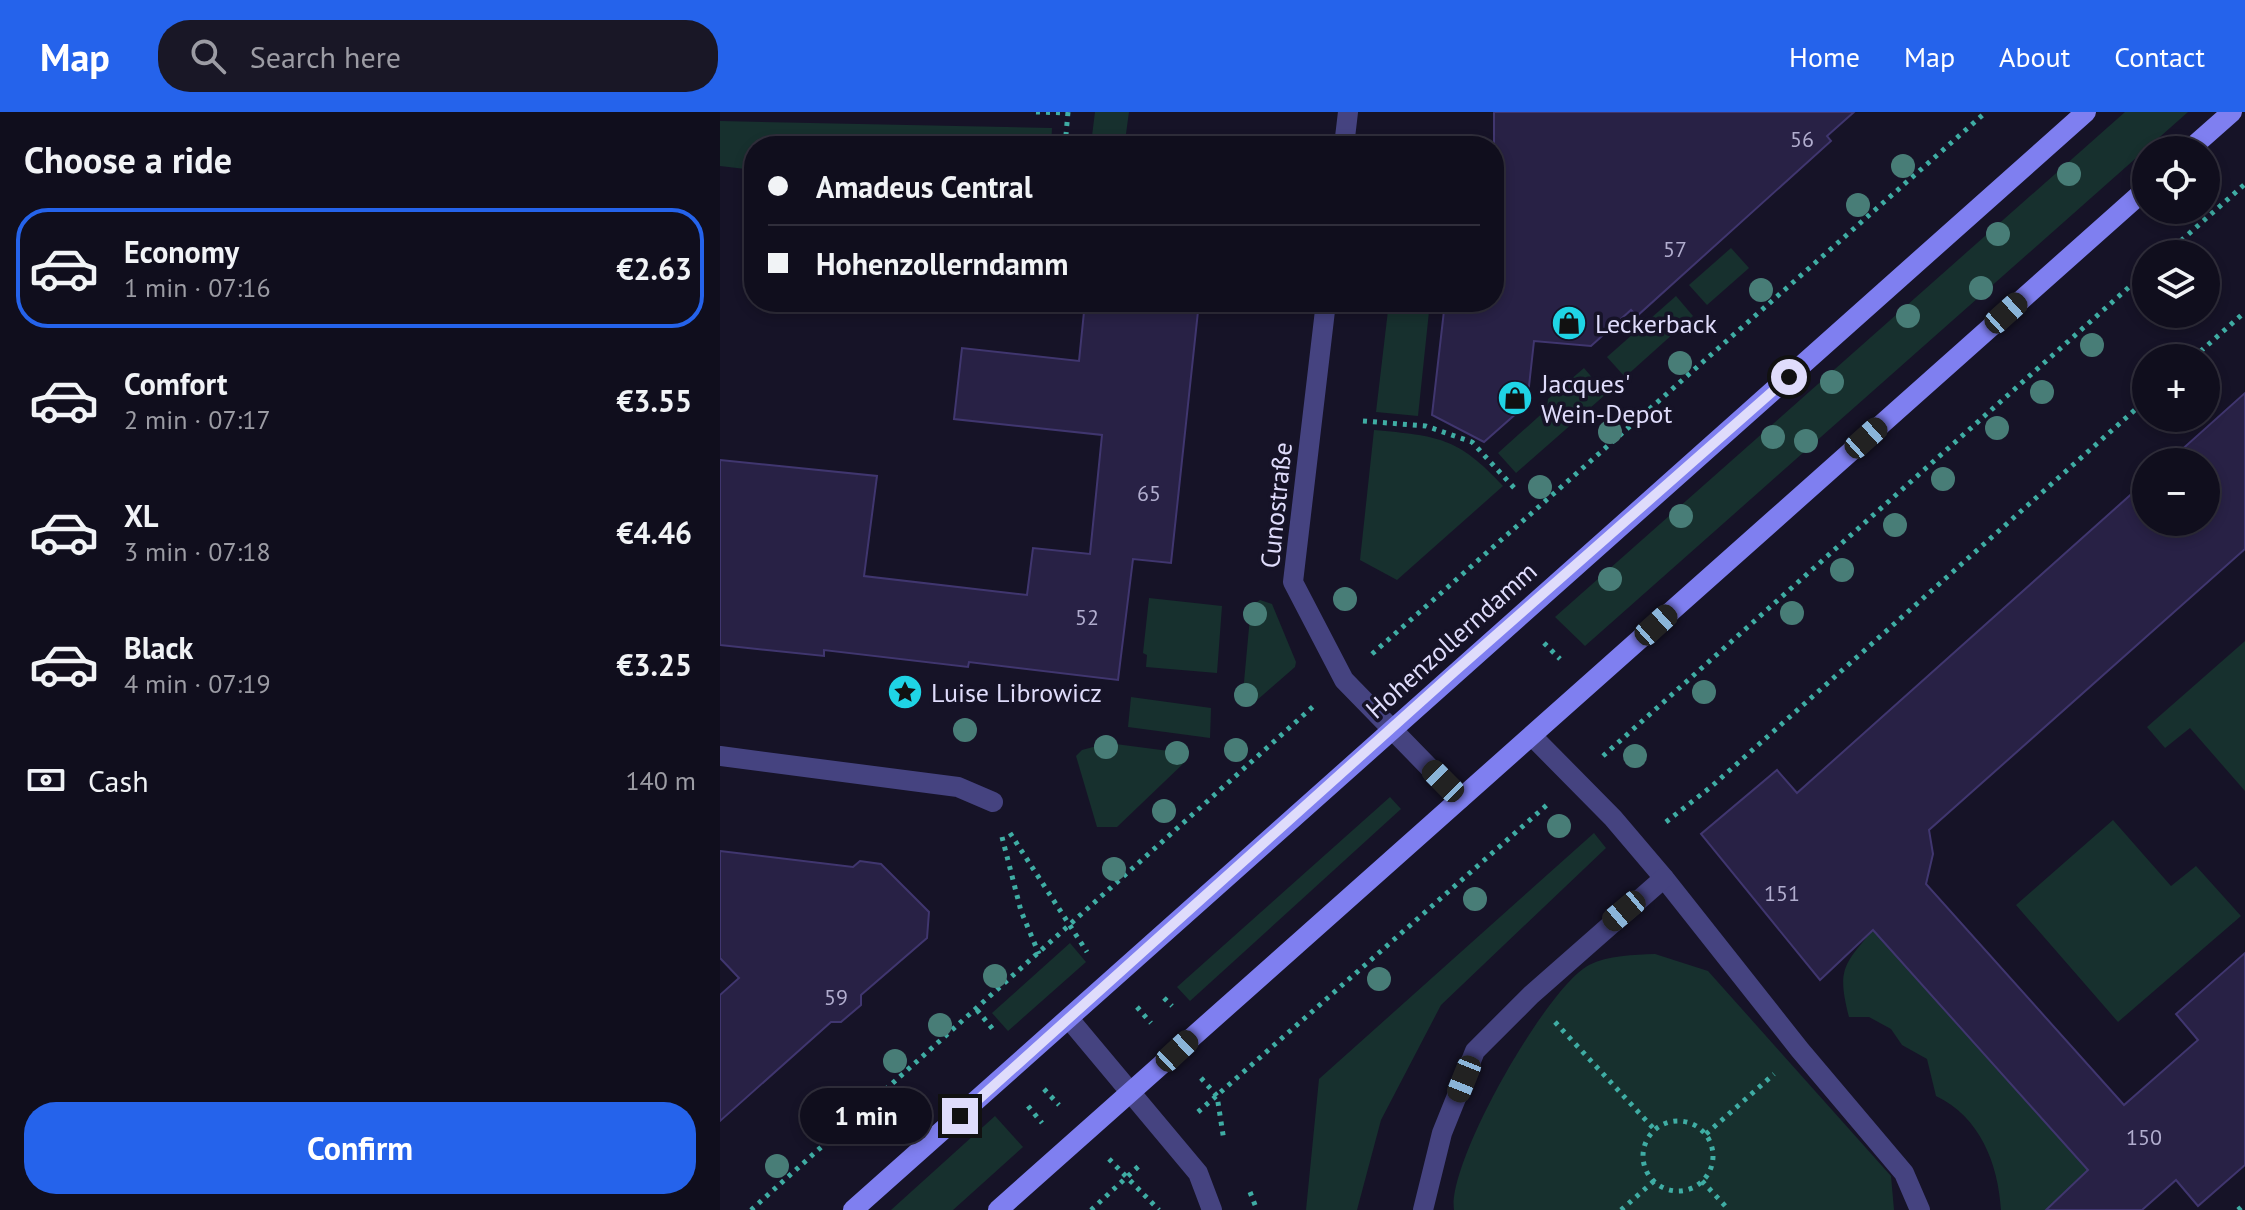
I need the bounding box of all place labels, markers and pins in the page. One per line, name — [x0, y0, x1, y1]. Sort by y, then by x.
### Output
shop icon: Leckerback — [1550, 304, 1588, 342]
place label: Leckerback — [1595, 307, 1717, 340]
place label: Jacques' Wein-Depot — [1540, 367, 1672, 430]
shop icon: Jacques' Wein-Depot — [1496, 379, 1534, 417]
place icon: Luise Librowicz — [886, 673, 924, 711]
place label: Luise Librowicz — [931, 676, 1102, 709]

